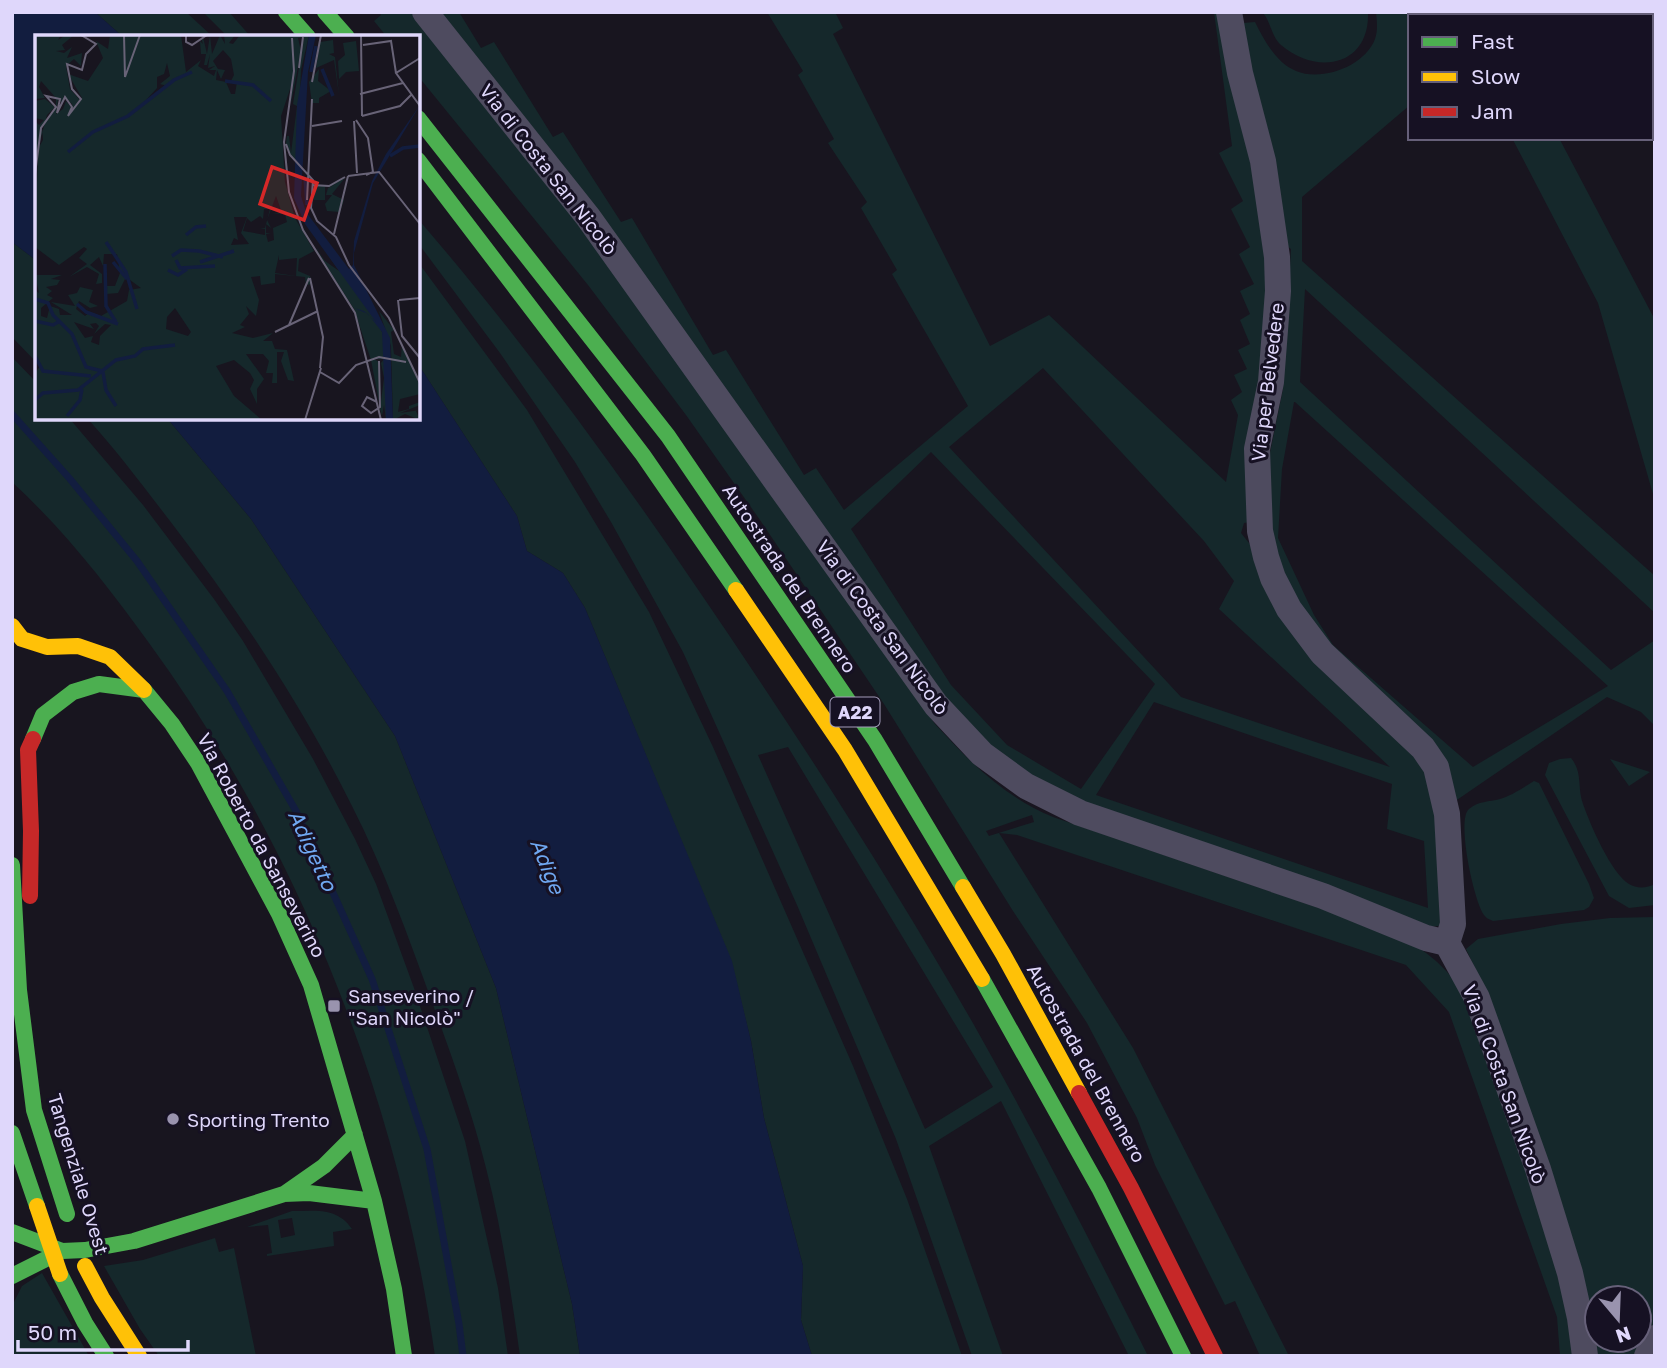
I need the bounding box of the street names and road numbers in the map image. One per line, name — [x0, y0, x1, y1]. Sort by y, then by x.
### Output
street label: Via di Costa San Nicolò — [475, 79, 623, 259]
street label: Via per Belvedere — [1246, 301, 1288, 463]
street label: Autostrada del Brennero — [718, 479, 862, 677]
street label: Via di Costa San Nicolò — [812, 535, 954, 719]
road number: A22 — [830, 698, 880, 726]
street label: Via Roberto da Sanseverino — [193, 729, 331, 961]
street label: Autostrada del Brennero — [1023, 960, 1151, 1166]
street label: Via di Costa San Nicolò — [1458, 981, 1552, 1187]
street label: Tangenziale Ovest — [44, 1091, 114, 1257]

